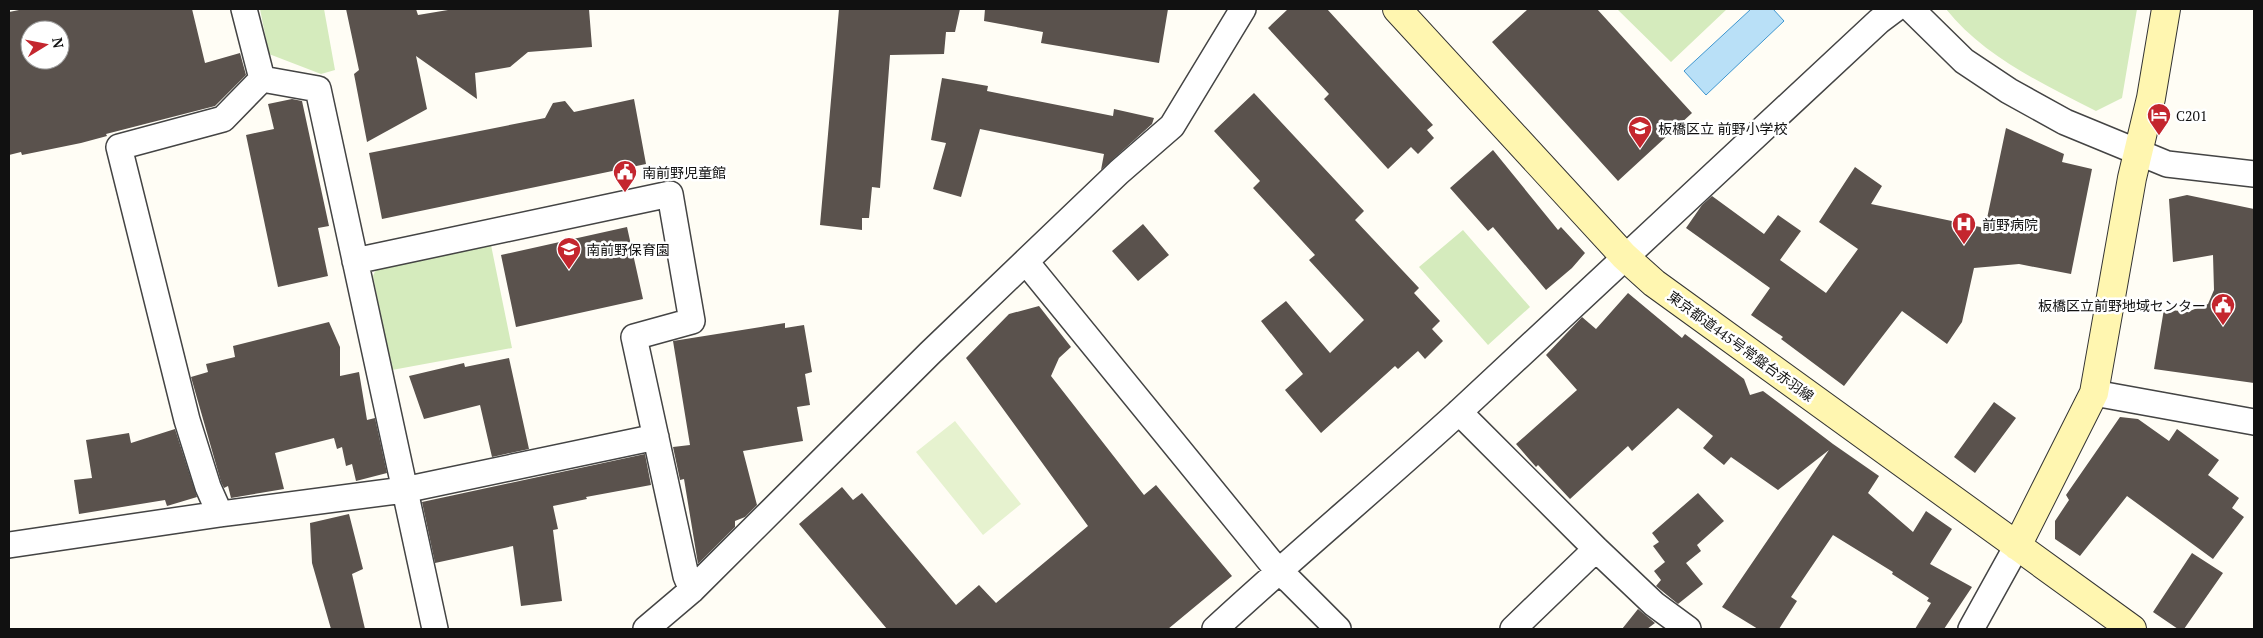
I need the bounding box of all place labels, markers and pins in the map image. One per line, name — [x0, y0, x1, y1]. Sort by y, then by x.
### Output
hotel icon: C201 — [2146, 102, 2172, 136]
place label: C201 — [2176, 106, 2207, 125]
school or university icon: 板橋区立 前野小学校 — [1627, 115, 1653, 149]
place label: 板橋区立 前野小学校 — [1658, 119, 1787, 138]
public building icon: 南前野児童館 — [612, 159, 638, 193]
place label: 南前野児童館 — [642, 163, 726, 182]
hospital icon: 前野病院 — [1951, 211, 1977, 245]
place label: 前野病院 — [1982, 215, 2038, 234]
school or university icon: 南前野保育園 — [556, 236, 582, 270]
place label: 南前野保育園 — [586, 240, 670, 259]
public building icon: 板橋区立前野地域センター — [2210, 292, 2236, 326]
place label: 板橋区立前野地域センター — [2038, 296, 2206, 315]

